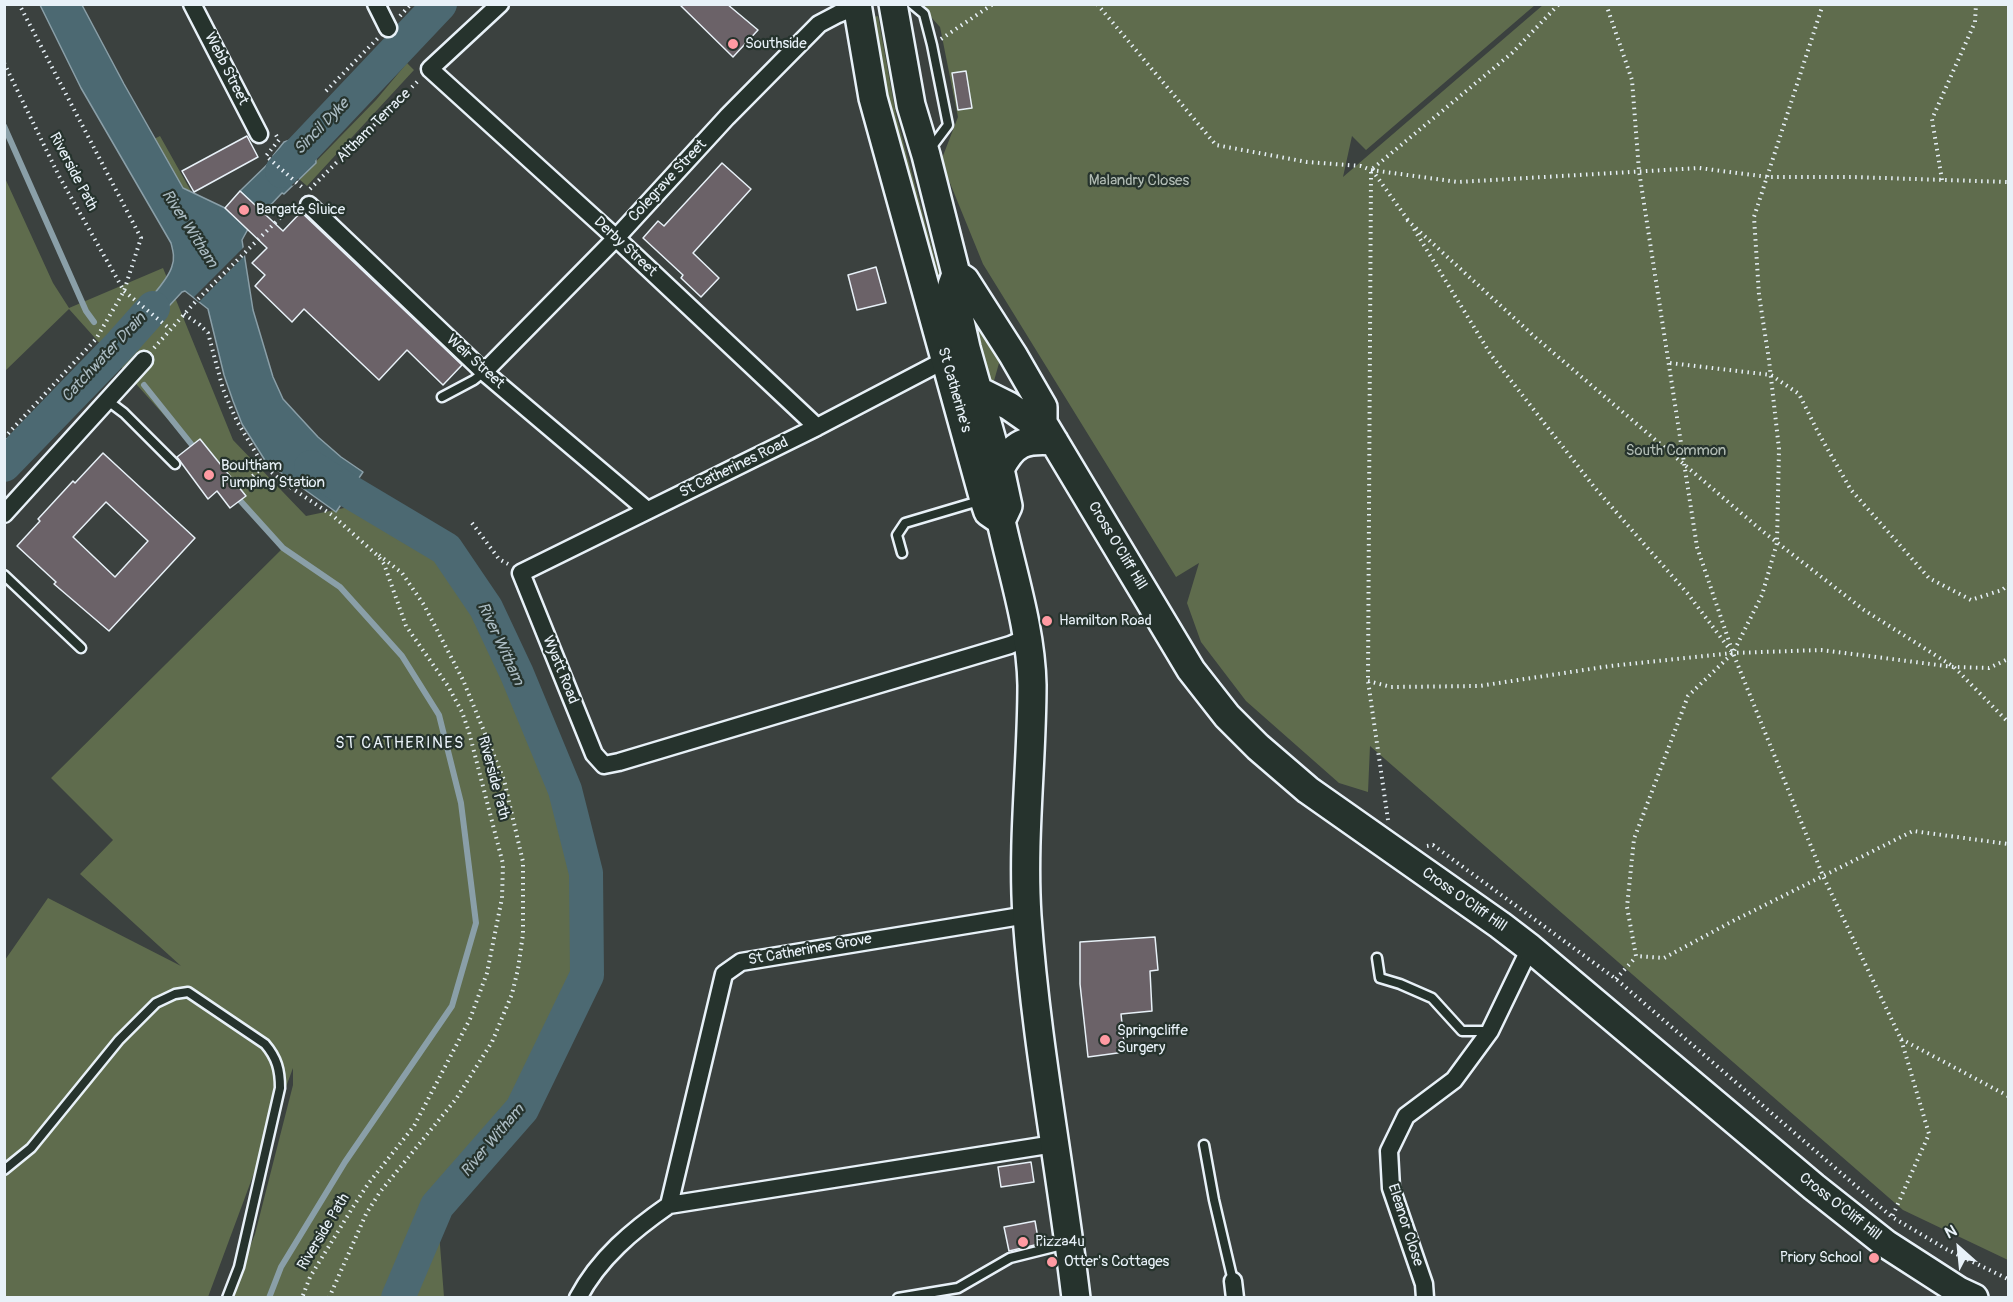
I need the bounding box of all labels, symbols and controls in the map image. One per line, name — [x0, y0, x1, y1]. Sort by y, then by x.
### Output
street label: Webb Street — [200, 30, 252, 108]
place label: Southside — [745, 35, 807, 53]
marker: Southside — [726, 37, 740, 51]
street label: Altham Terrace — [333, 85, 415, 167]
water label: Sincil Dyke — [291, 95, 353, 159]
street label: Riverside Path — [45, 130, 101, 214]
street label: Colegrave Street — [625, 136, 711, 226]
park label: Malandry Closes — [1089, 172, 1189, 190]
water label: River Witham — [157, 186, 221, 272]
place label: Bargate Sluice — [256, 201, 345, 219]
marker: Bargate Sluice — [237, 203, 251, 217]
street label: Derby Street — [590, 213, 660, 281]
water label: Catchwater Drain — [58, 309, 150, 407]
street label: Weir Street — [442, 331, 508, 393]
street label: St Catherine's — [933, 345, 975, 435]
street label: St Catherines Road — [677, 434, 791, 502]
park label: South Common — [1626, 442, 1726, 460]
place label: Boultham Pumping Station — [221, 457, 325, 492]
marker: Boultham Pumping Station — [202, 468, 216, 482]
street label: Cross O'Cliff Hill — [1084, 499, 1150, 593]
water label: River Witham — [472, 600, 528, 688]
place label: Hamilton Road — [1059, 612, 1152, 630]
marker: Hamilton Road — [1040, 614, 1054, 628]
street label: Wyatt Road — [538, 633, 582, 707]
district label: ST CATHERINES — [335, 734, 465, 754]
street label: Riverside Path — [473, 734, 513, 822]
street label: Cross O'Cliff Hill — [1418, 864, 1510, 936]
street label: St Catherines Grove — [747, 930, 873, 970]
place label: Springcliffe Surgery — [1117, 1022, 1188, 1057]
marker: Springcliffe Surgery — [1098, 1033, 1112, 1047]
water label: River Witham — [457, 1101, 529, 1181]
street label: Cross O'Cliff Hill — [1795, 1169, 1885, 1245]
street label: Eleanor Close — [1383, 1181, 1427, 1269]
street label: Riverside Path — [294, 1190, 354, 1274]
north arrow — [1929, 1218, 1989, 1278]
text: N — [1941, 1221, 1960, 1243]
place label: Pizza4u — [1035, 1233, 1085, 1251]
marker: Pizza4u — [1016, 1235, 1030, 1249]
place label: Priory School — [1780, 1249, 1862, 1267]
marker: Priory School — [1867, 1251, 1881, 1265]
place label: Otter's Cottages — [1064, 1253, 1169, 1271]
marker: Otter's Cottages — [1045, 1255, 1059, 1269]

